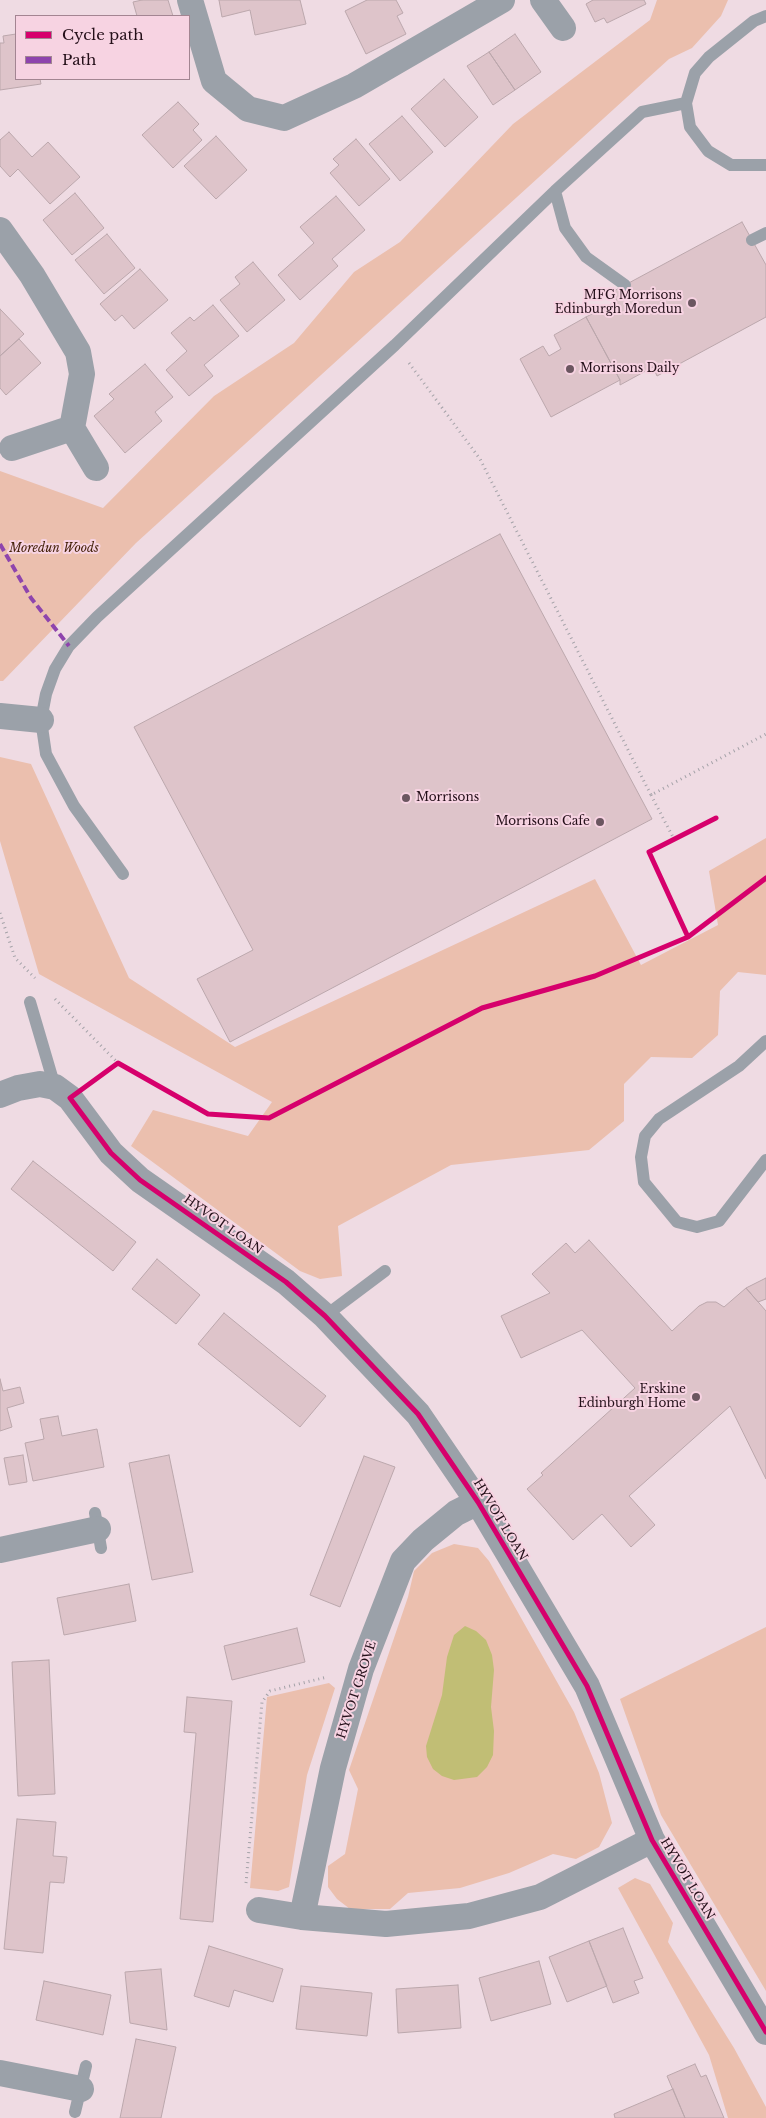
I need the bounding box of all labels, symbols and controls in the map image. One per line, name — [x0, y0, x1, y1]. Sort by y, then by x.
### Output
legend — [15, 15, 190, 80]
text: Cycle path — [62, 25, 144, 44]
text: Path — [62, 50, 96, 69]
place label: MFG Morrisons Edinburgh Moredun — [555, 289, 682, 317]
marker: MFG Morrisons Edinburgh Moredun — [686, 297, 698, 309]
place label: Morrisons Daily — [580, 362, 679, 376]
marker: Morrisons Daily — [564, 363, 576, 375]
park label: Moredun Woods — [9, 542, 99, 556]
place label: Morrisons — [416, 791, 479, 805]
marker: Morrisons — [400, 792, 412, 804]
place label: Morrisons Cafe — [495, 815, 590, 829]
marker: Morrisons Cafe — [594, 816, 606, 828]
street label: HYVOT LOAN — [181, 1192, 265, 1258]
place label: Erskine Edinburgh Home — [578, 1383, 686, 1411]
marker: Erskine Edinburgh Home — [690, 1391, 702, 1403]
street label: HYVOT LOAN — [470, 1476, 530, 1564]
street label: HYVOT GROVE — [334, 1639, 380, 1741]
street label: HYVOT LOAN — [657, 1835, 717, 1923]

